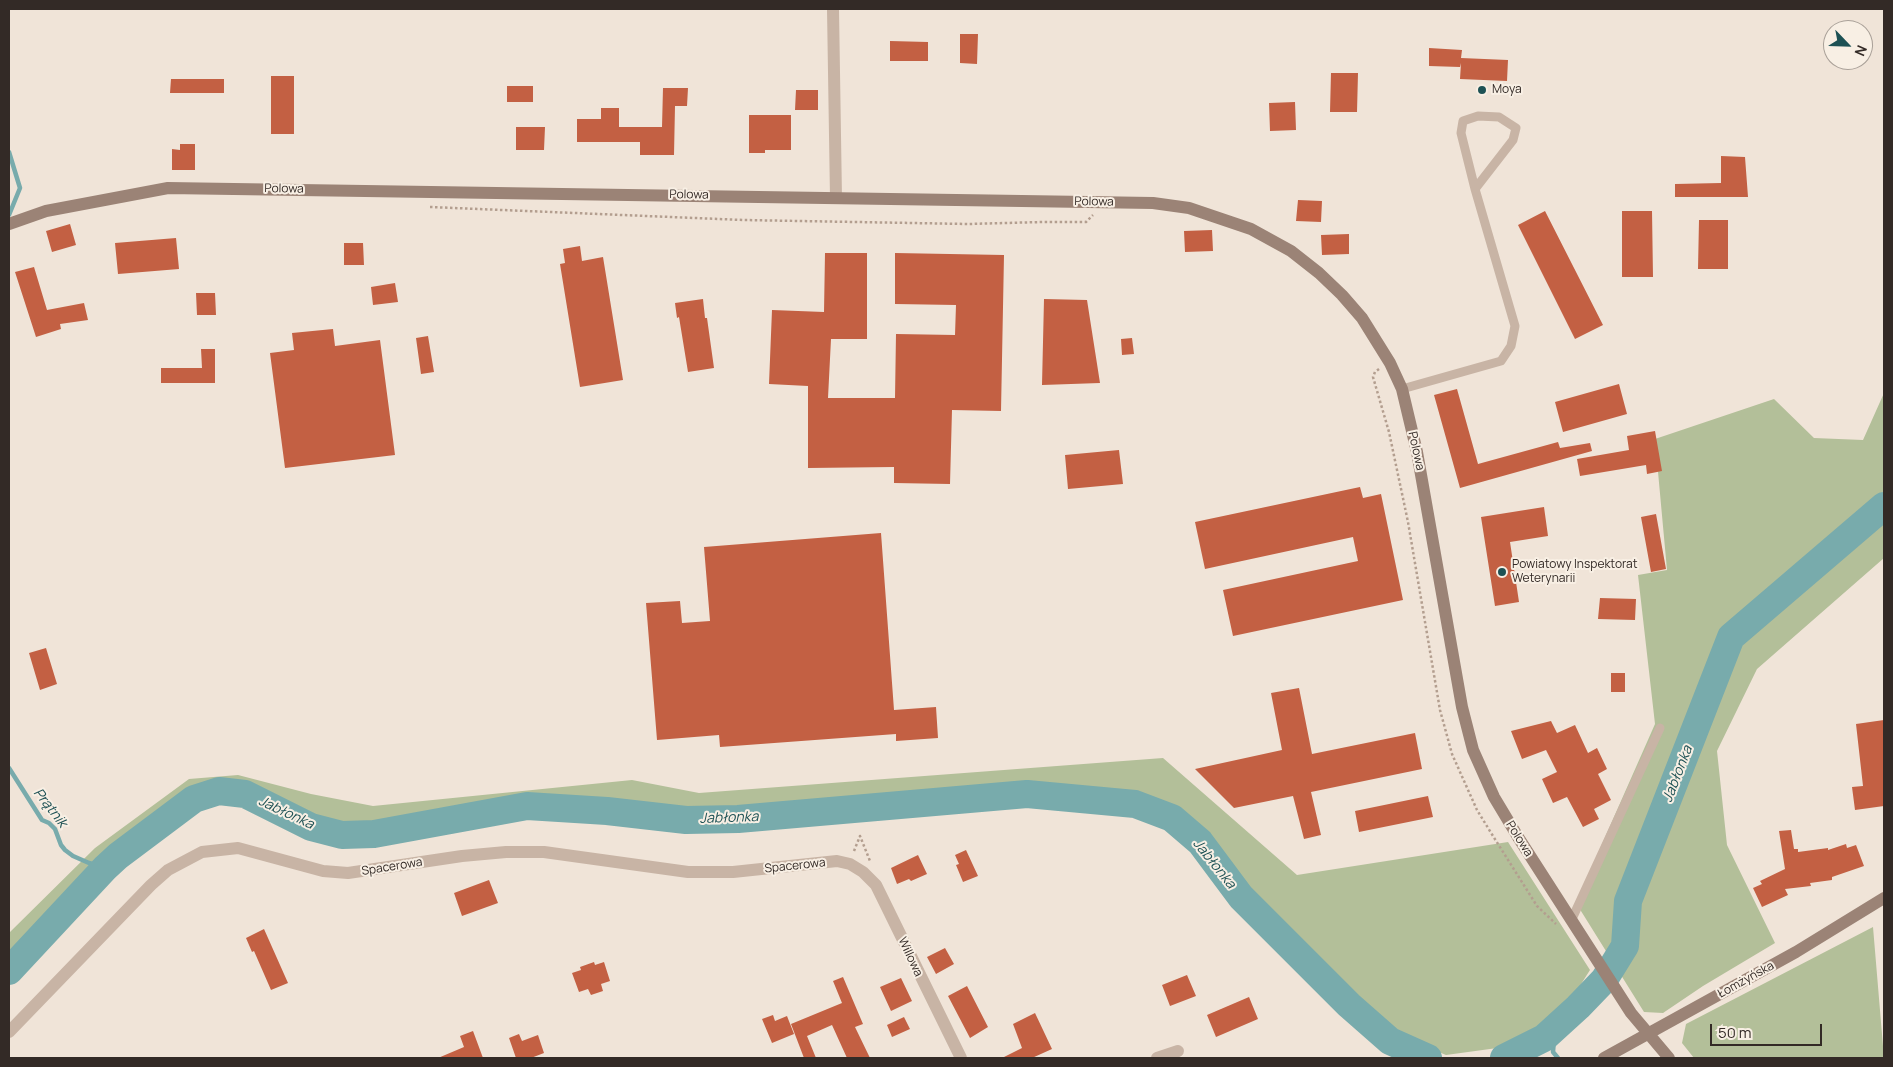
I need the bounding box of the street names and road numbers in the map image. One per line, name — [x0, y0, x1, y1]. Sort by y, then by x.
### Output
street label: Polowa — [264, 181, 304, 197]
street label: Polowa — [669, 187, 709, 203]
street label: Polowa — [1074, 194, 1114, 210]
street label: Polowa — [1405, 430, 1427, 472]
street label: Polowa — [1502, 818, 1536, 860]
street label: Spacerowa — [361, 855, 423, 879]
street label: Spacerowa — [764, 856, 826, 876]
street label: Willowa — [895, 935, 925, 979]
street label: Łomżyńska — [1715, 959, 1777, 1001]

